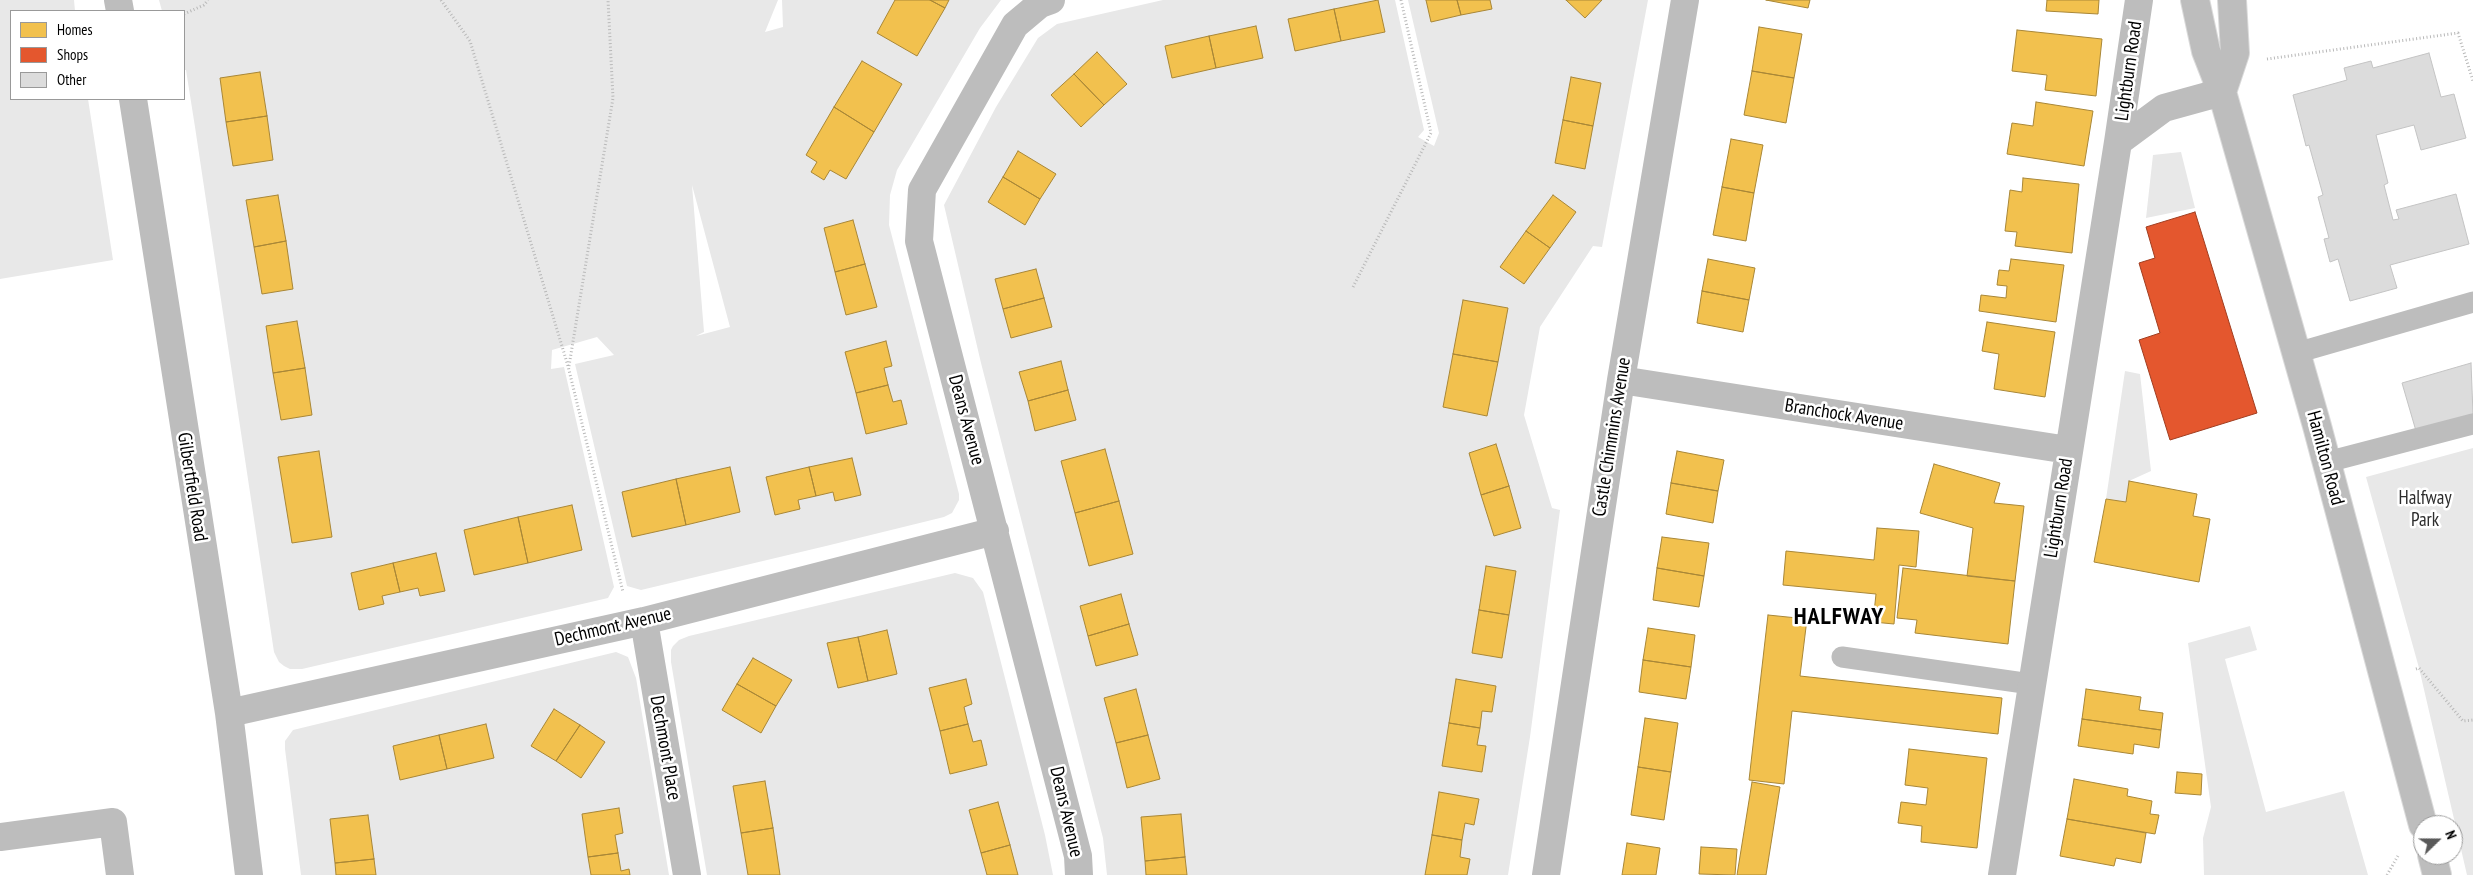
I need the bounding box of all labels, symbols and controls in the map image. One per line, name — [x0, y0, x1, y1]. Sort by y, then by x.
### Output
legend — [10, 10, 185, 100]
text: Homes — [57, 20, 93, 39]
street label: Lightburn Road — [2111, 20, 2147, 122]
text: Shops — [57, 45, 88, 64]
text: Other — [57, 70, 86, 89]
street label: Castle Chimmins Avenue — [1588, 356, 1636, 518]
street label: Deans Avenue — [943, 372, 989, 468]
street label: Branchock Avenue — [1783, 394, 1905, 436]
street label: Hamilton Road — [2301, 408, 2349, 508]
street label: Gilbertfield Road — [172, 431, 212, 543]
street label: Lightburn Road — [2040, 457, 2078, 559]
park label: Halfway Park — [2398, 488, 2452, 532]
street label: Dechmont Avenue — [552, 603, 674, 651]
district label: HALFWAY — [1793, 603, 1885, 631]
street label: Dechmont Place — [645, 694, 685, 802]
street label: Deans Avenue — [1045, 764, 1087, 860]
north arrow — [2413, 815, 2463, 865]
text: N — [2441, 828, 2461, 842]

